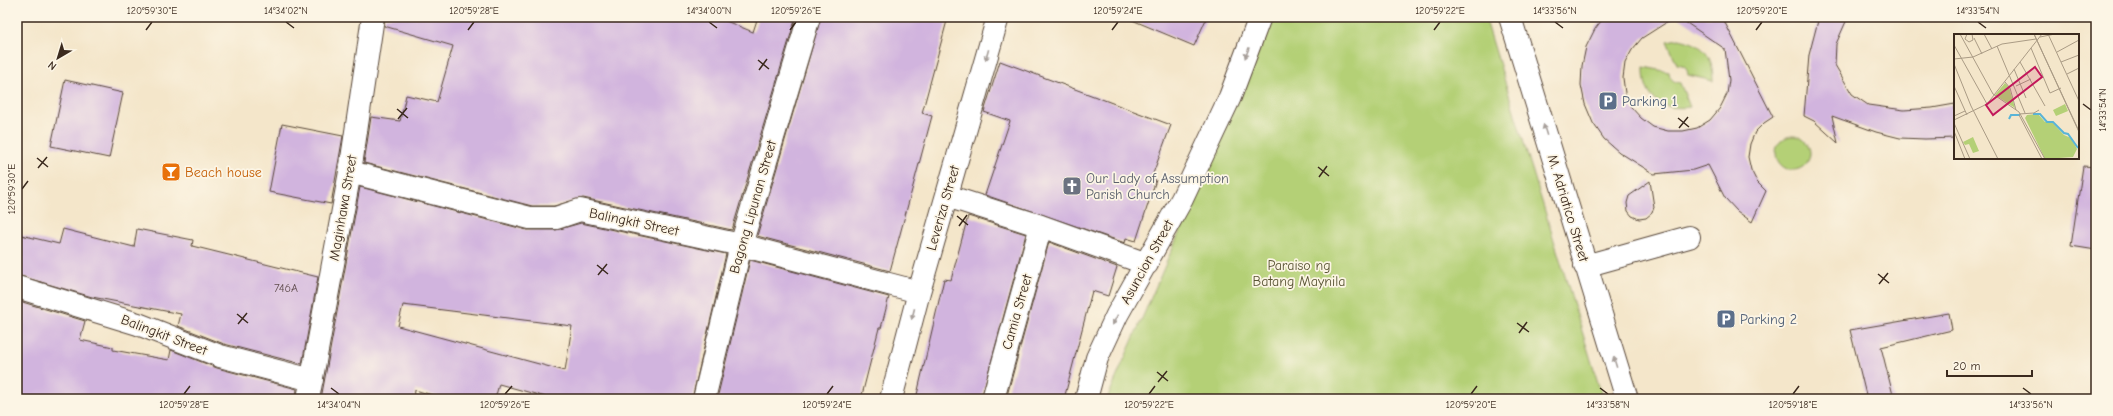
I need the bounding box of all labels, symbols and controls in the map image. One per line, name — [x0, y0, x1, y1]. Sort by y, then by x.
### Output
text: 120°59'30"E — [127, 5, 177, 17]
text: 14°34'02"N — [264, 5, 308, 17]
text: 120°59'28"E — [449, 5, 499, 17]
text: 14°34'00"N — [687, 5, 731, 17]
text: 120°59'26"E — [771, 5, 821, 17]
text: 120°59'24"E — [1093, 5, 1143, 17]
text: 120°59'22"E — [1415, 5, 1465, 17]
text: 14°33'56"N — [1533, 5, 1577, 17]
text: 120°59'20"E — [1737, 5, 1787, 17]
text: 14°33'54"N — [1957, 5, 1999, 17]
inset map — [1954, 34, 2079, 159]
north arrow — [38, 38, 78, 78]
one-way arrow — [1243, 48, 1249, 60]
one-way arrow — [984, 49, 990, 61]
text: N — [45, 58, 59, 73]
text: 14°33'54"N — [2097, 89, 2109, 131]
parking icon: Parking 1 — [1597, 90, 1619, 112]
place label: Parking 1 — [1622, 93, 1677, 110]
one-way arrow — [1542, 124, 1548, 136]
street label: Bagong Lipunan Street — [726, 137, 780, 276]
street label: M. Adriatico Street — [1544, 152, 1593, 265]
street label: Maginhawa Street — [325, 153, 361, 262]
bar icon: Beach house — [160, 161, 182, 183]
street label: Leveriza Street — [923, 162, 964, 253]
text: 120°59'30"E — [6, 164, 18, 214]
place label: Beach house — [185, 164, 262, 181]
place label: Our Lady of Assumption Parish Church — [1086, 170, 1229, 203]
church icon: Our Lady of Assumption Parish Church — [1061, 175, 1083, 197]
street label: Balingkit Street — [588, 204, 681, 240]
street label: Asuncion Street — [1117, 216, 1178, 307]
park label: Paraiso ng Batang Maynila — [1253, 257, 1346, 290]
street label: Camia Street — [998, 271, 1036, 352]
house number: 746A — [274, 281, 298, 295]
one-way arrow — [910, 308, 916, 320]
parking icon: Parking 2 — [1715, 308, 1737, 330]
street label: Balingkit Street — [118, 311, 210, 360]
place label: Parking 2 — [1740, 311, 1797, 328]
one-way arrow — [1112, 315, 1118, 326]
scale bar — [1947, 352, 2032, 378]
one-way arrow — [1612, 355, 1618, 367]
text: 20 m — [1953, 359, 1981, 373]
text: 120°59'28"E — [159, 399, 209, 411]
text: 14°34'04"N — [317, 399, 361, 411]
text: 120°59'26"E — [480, 399, 530, 411]
text: 120°59'24"E — [802, 399, 852, 411]
text: 120°59'22"E — [1124, 399, 1174, 411]
text: 120°59'20"E — [1446, 399, 1496, 411]
text: 14°33'58"N — [1586, 399, 1630, 411]
text: 120°59'18"E — [1769, 399, 1817, 411]
text: 14°33'56"N — [2009, 399, 2053, 411]

